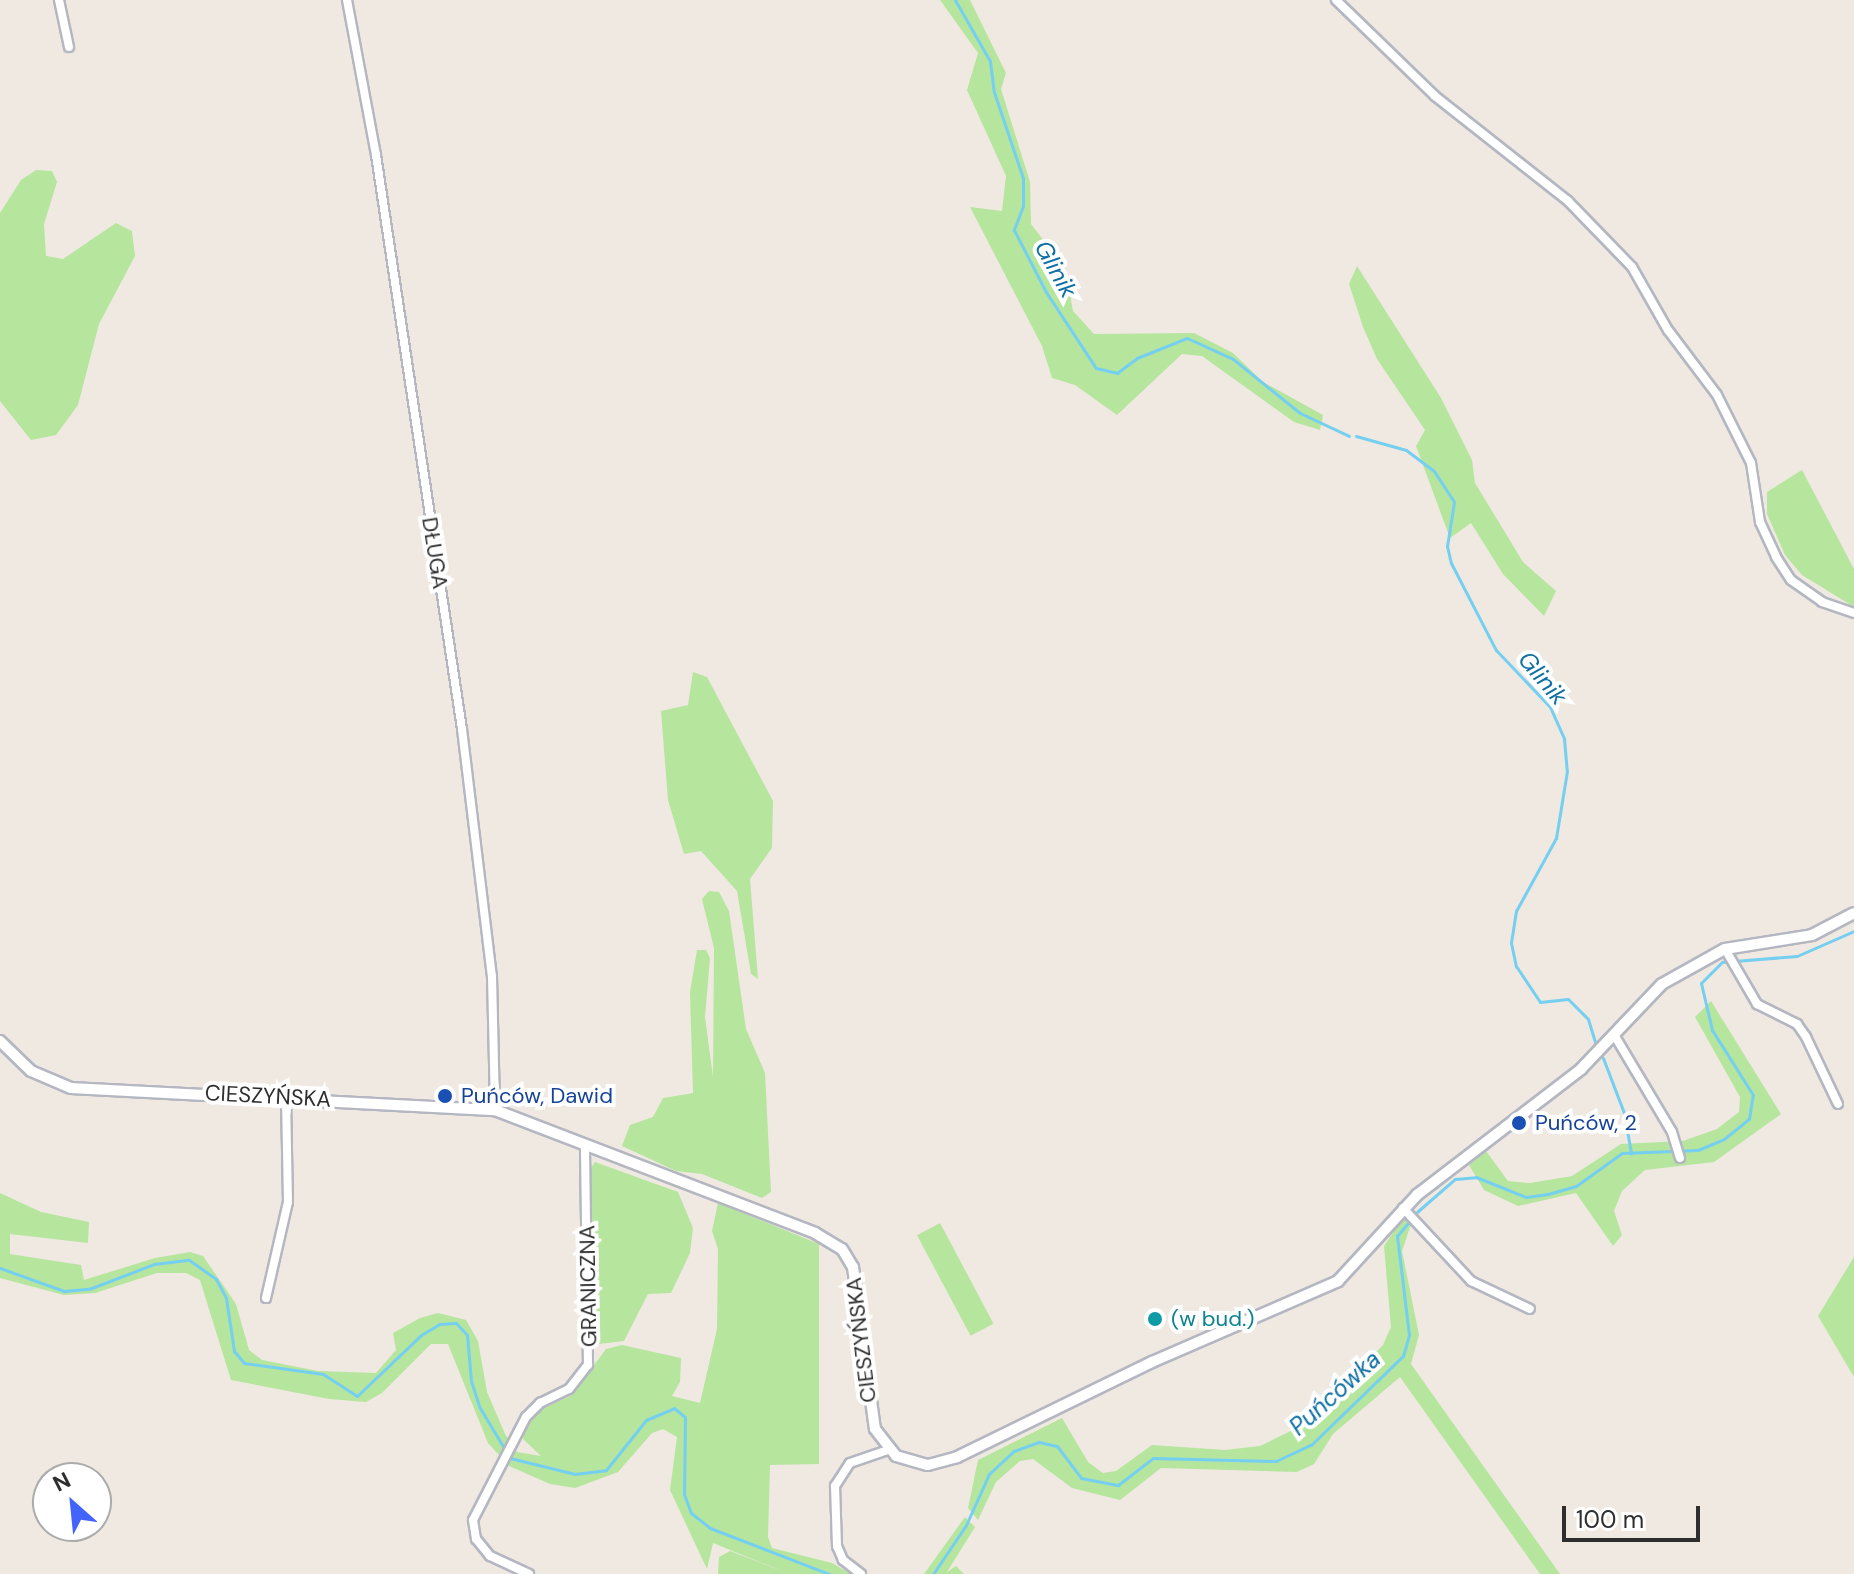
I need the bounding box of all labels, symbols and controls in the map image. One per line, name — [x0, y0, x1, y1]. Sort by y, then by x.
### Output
water label: Glinik — [1029, 235, 1083, 303]
street label: DŁUGA — [416, 515, 454, 591]
water label: Glinik — [1512, 645, 1574, 711]
street label: CIESZYŃSKA — [204, 1080, 332, 1112]
place label: Puńców, Dawid — [461, 1083, 613, 1109]
marker: Puńców, Dawid — [436, 1087, 454, 1105]
place label: Puńców, 2 — [1535, 1110, 1637, 1136]
marker: Puńców, 2 — [1510, 1114, 1528, 1132]
street label: GRANICZNA — [574, 1225, 602, 1347]
street label: CIESZYŃSKA — [840, 1276, 882, 1404]
place label: (w bud.) — [1171, 1306, 1255, 1332]
marker: (w bud.) — [1146, 1310, 1164, 1328]
water label: Puńcówka — [1284, 1345, 1386, 1441]
north arrow — [32, 1462, 112, 1542]
text: N — [48, 1465, 76, 1499]
scale bar — [1566, 1490, 1704, 1540]
text: 100 m — [1576, 1504, 1644, 1535]

